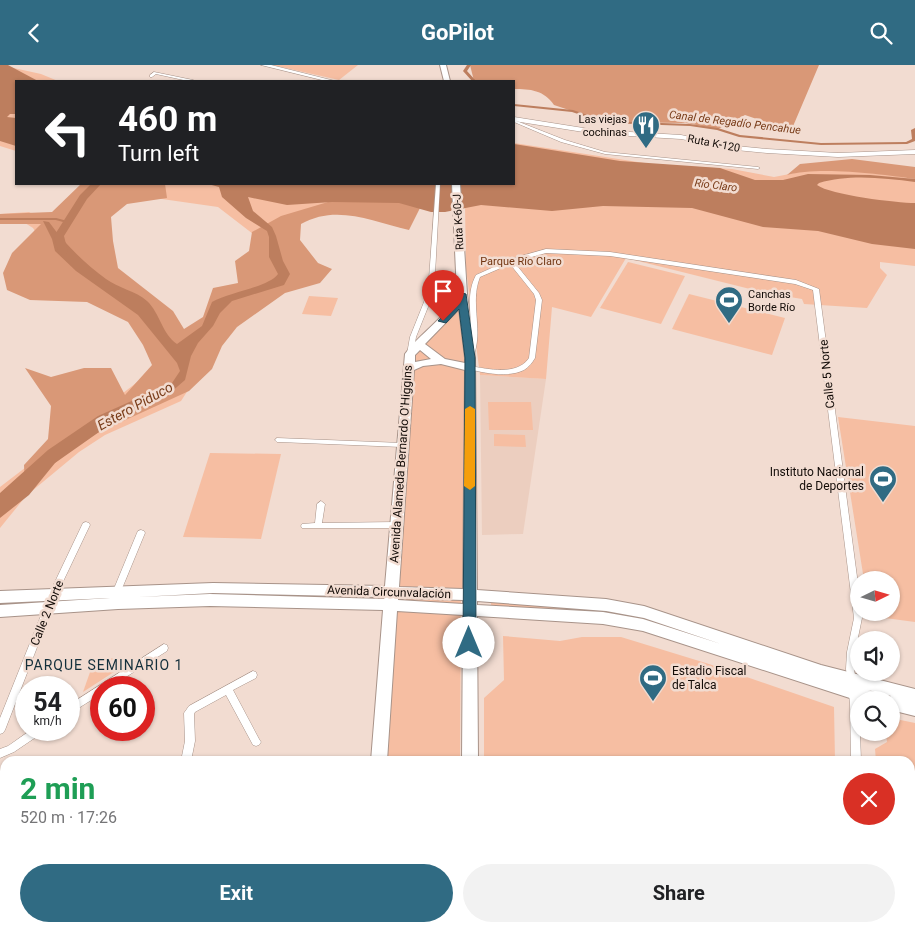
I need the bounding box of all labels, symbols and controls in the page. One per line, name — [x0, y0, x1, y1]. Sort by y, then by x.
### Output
icon: back — [20, 19, 48, 47]
icon: search — [867, 19, 895, 47]
text: GoPilot — [421, 20, 494, 45]
text: 460 m — [118, 99, 217, 140]
icon: left — [35, 100, 100, 165]
water label: Canal de Regadío Pencahue — [668, 108, 802, 137]
restaurant icon: Las viejas cochinas — [631, 110, 661, 149]
place label: Las viejas cochinas — [579, 113, 627, 139]
street label: Ruta K-120 — [686, 132, 741, 155]
text: Turn left — [118, 141, 199, 166]
water label: Río Claro — [694, 176, 738, 195]
street label: Ruta K-60-J — [451, 194, 466, 250]
park label: Parque Río Claro — [480, 255, 562, 268]
pin — [422, 270, 464, 321]
icon: arrive — [429, 277, 457, 305]
sports icon: Canchas Borde Río — [714, 285, 744, 324]
place label: Canchas Borde Río — [748, 288, 795, 314]
street label: Calle 5 Norte — [816, 339, 838, 409]
street label: Avenida Alameda Bernardo O'Higgins — [387, 364, 415, 564]
water label: Estero Piduco — [94, 379, 176, 433]
sports icon: Instituto Nacional de Deportes — [868, 464, 898, 503]
place label: Instituto Nacional de Deportes — [770, 465, 864, 493]
north arrow — [850, 571, 900, 621]
map controls — [850, 571, 900, 741]
street label: Calle 2 Norte — [28, 578, 66, 648]
street label: Avenida Circunvalación — [327, 583, 451, 601]
position arrow — [442, 616, 494, 668]
button: sound — [850, 631, 900, 681]
district label: PARQUE SEMINARIO 1 — [25, 657, 183, 673]
sports icon: Estadio Fiscal de Talca — [638, 663, 668, 702]
place label: Estadio Fiscal de Talca — [672, 664, 746, 692]
speed limit sign: 60 — [90, 676, 155, 741]
text: 54 — [33, 688, 62, 717]
button: search — [850, 691, 900, 741]
text: km/h — [33, 714, 62, 728]
text: 2 min — [20, 771, 95, 806]
button: close — [843, 773, 895, 825]
text: 520 m · 17:26 — [20, 808, 117, 827]
button: Exit — [20, 864, 453, 922]
button: Share — [463, 864, 895, 922]

